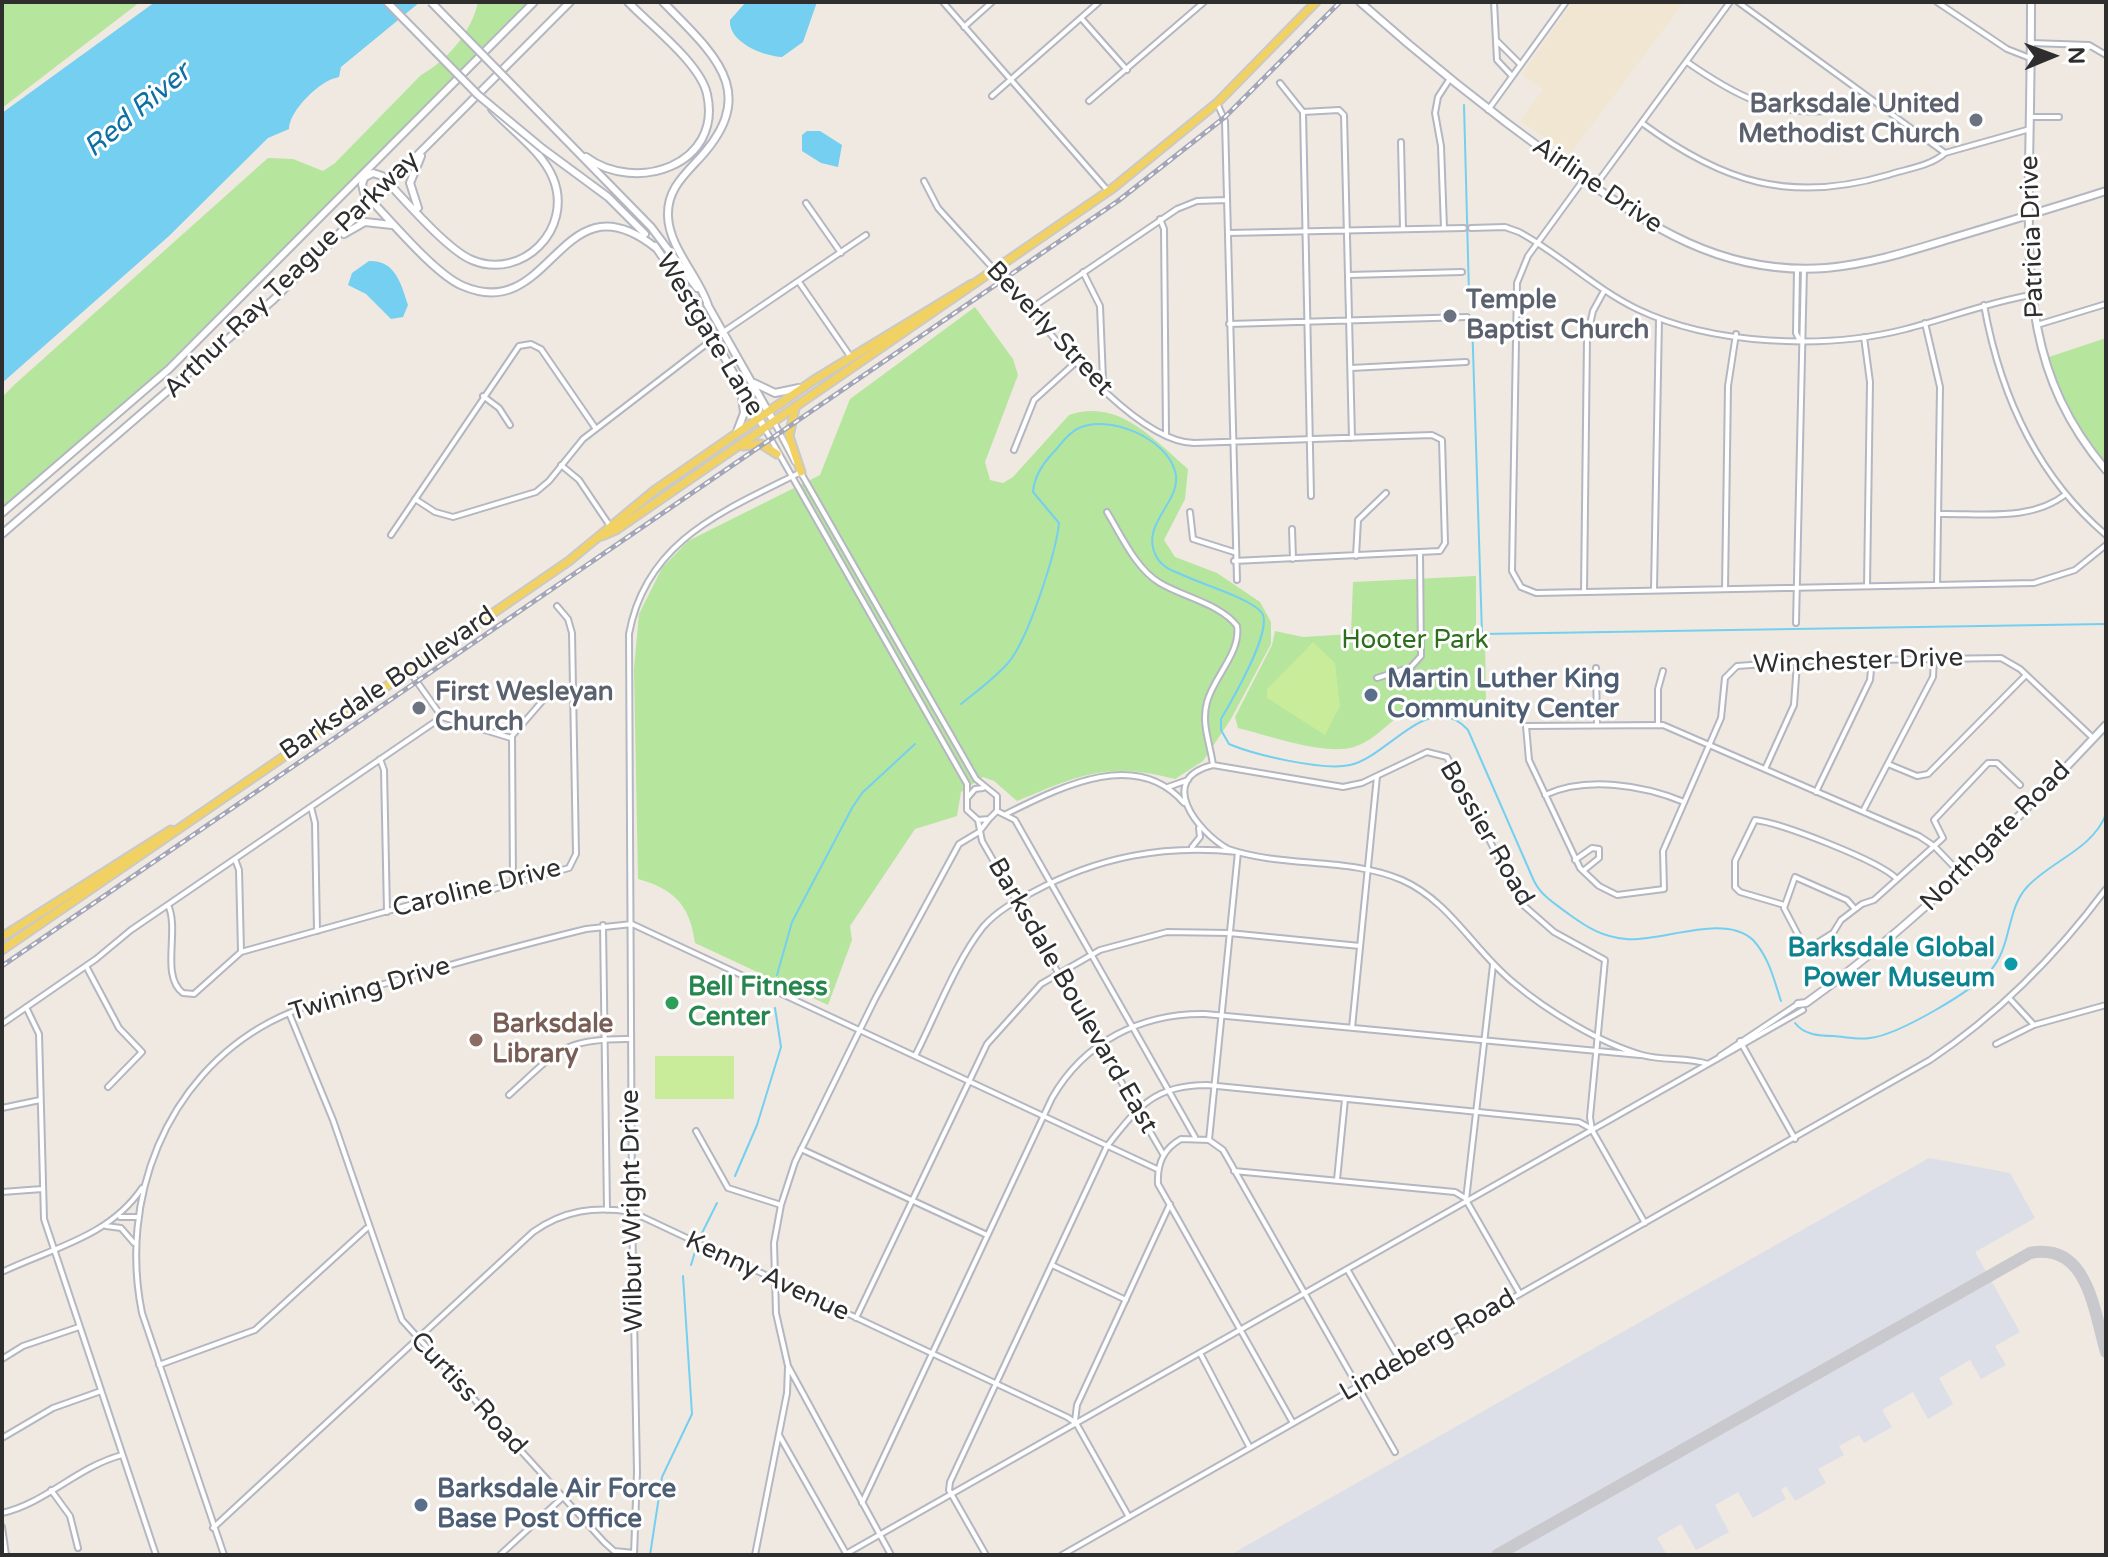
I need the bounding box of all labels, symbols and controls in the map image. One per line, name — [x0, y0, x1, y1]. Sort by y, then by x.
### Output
north arrow — [2012, 16, 2092, 96]
text: N — [2063, 47, 2089, 65]
water label: Red River — [78, 57, 198, 165]
place label: Barksdale United Methodist Church — [1738, 89, 1960, 150]
marker: Barksdale United Methodist Church — [1967, 111, 1985, 129]
street label: Airline Drive — [1526, 131, 1668, 241]
street label: Arthur Ray Teague Parkway — [158, 145, 426, 405]
street label: Patricia Drive — [2015, 155, 2051, 319]
street label: Westgate Lane — [648, 248, 770, 422]
street label: Beverly Street — [979, 255, 1119, 403]
place label: Temple Baptist Church — [1466, 285, 1649, 346]
marker: Temple Baptist Church — [1441, 307, 1459, 325]
street label: Barksdale Boulevard — [274, 600, 502, 768]
park label: Hooter Park — [1341, 625, 1489, 657]
street label: Winchester Drive — [1752, 643, 1964, 681]
place label: Martin Luther King Community Center — [1387, 664, 1620, 726]
place label: First Wesleyan Church — [435, 677, 614, 738]
marker: Martin Luther King Community Center — [1362, 686, 1380, 704]
marker: First Wesleyan Church — [410, 699, 428, 717]
street label: Bossier Road — [1432, 756, 1540, 912]
street label: Northgate Road — [1915, 756, 2077, 918]
street label: Caroline Drive — [390, 853, 564, 925]
street label: Barksdale Boulevard East — [980, 853, 1164, 1139]
place label: Barksdale Global Power Museum — [1787, 933, 1995, 994]
street label: Twining Drive — [286, 951, 454, 1029]
marker: Barksdale Global Power Museum — [2002, 955, 2020, 973]
place label: Bell Fitness Center — [688, 972, 828, 1034]
marker: Bell Fitness Center — [663, 994, 681, 1012]
place label: Barksdale Library — [492, 1009, 613, 1070]
marker: Barksdale Library — [467, 1031, 485, 1049]
street label: Wilbur Wright Drive — [615, 1089, 651, 1333]
street label: Kenny Avenue — [680, 1225, 854, 1329]
street label: Lindeberg Road — [1335, 1283, 1521, 1409]
street label: Curtiss Road — [403, 1326, 533, 1462]
place label: Barksdale Air Force Base Post Office — [437, 1474, 676, 1536]
marker: Barksdale Air Force Base Post Office — [412, 1496, 430, 1514]

